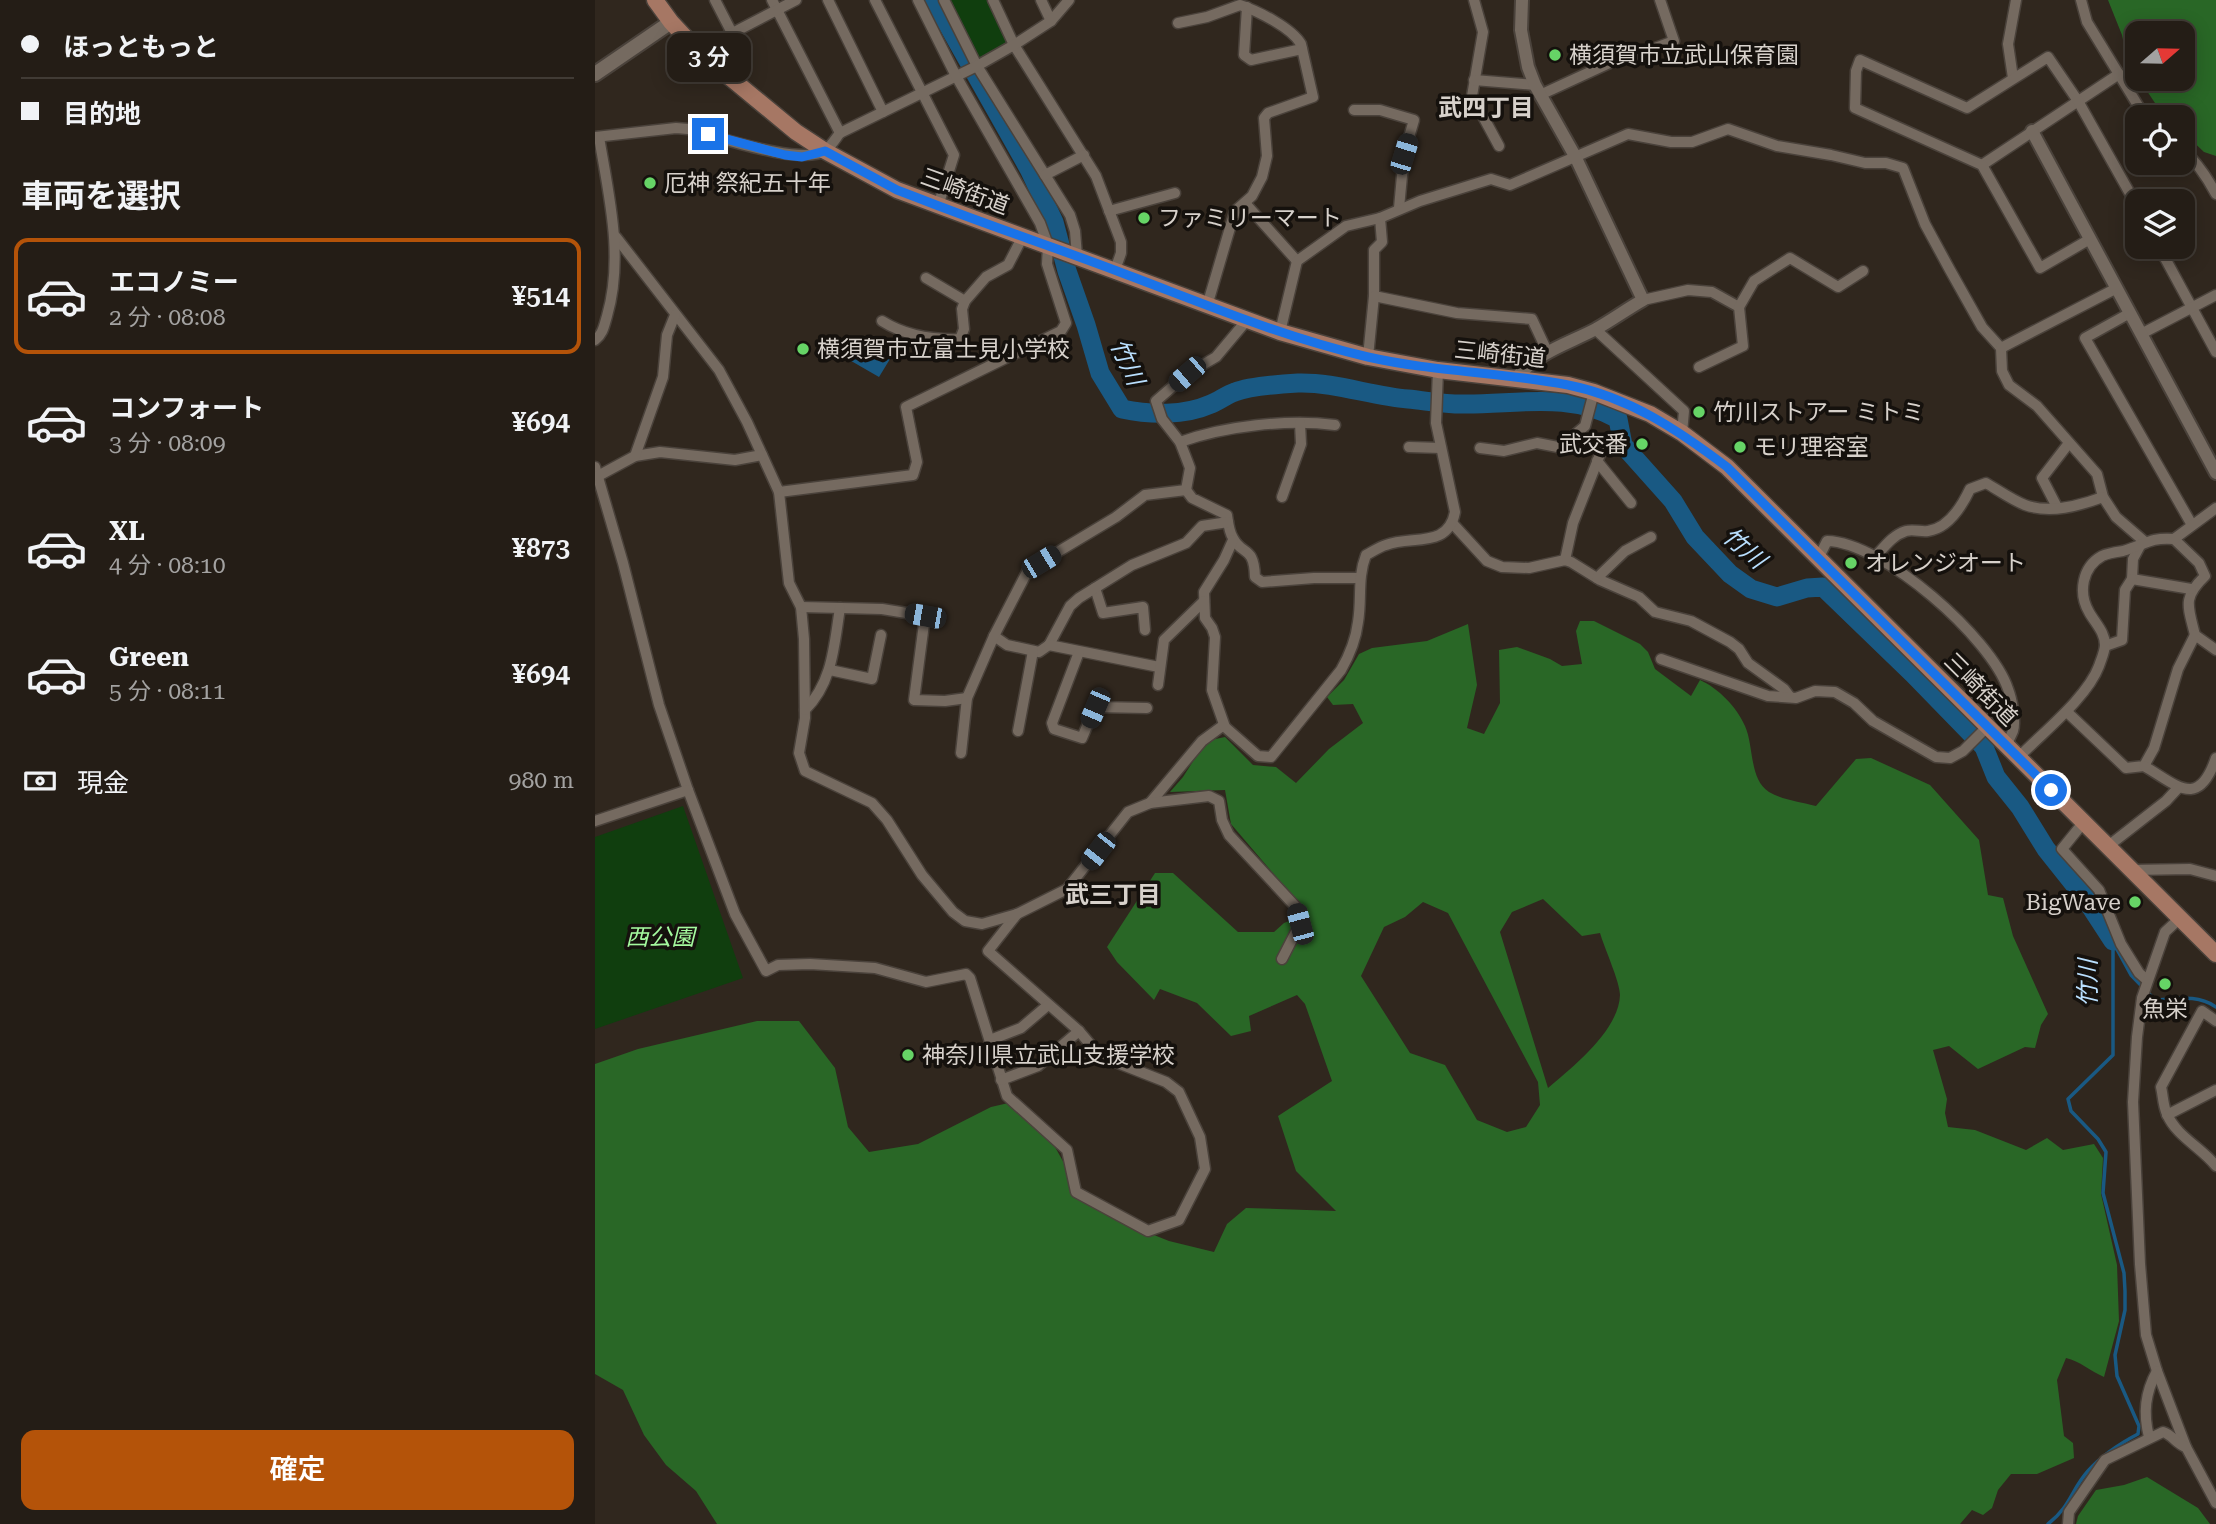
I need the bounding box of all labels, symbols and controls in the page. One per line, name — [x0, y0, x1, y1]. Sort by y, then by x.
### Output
north arrow — [2125, 21, 2195, 91]
map controls — [2125, 21, 2195, 259]
text: ほっともっと — [63, 32, 219, 62]
callout: 3 分 — [666, 32, 750, 82]
place label: 横須賀市立武山保育園 — [1569, 42, 1799, 69]
text: 3 分 — [688, 44, 730, 71]
marker: 横須賀市立武山保育園 — [1547, 47, 1563, 63]
district label: 武四丁目 — [1438, 94, 1534, 122]
text: 目的地 — [63, 99, 141, 129]
button: locate — [2125, 105, 2195, 175]
route end — [692, 118, 724, 150]
car — [1388, 131, 1421, 177]
street label: 三崎街道 — [917, 163, 1013, 220]
place label: 厄神 祭紀五十年 — [664, 170, 831, 197]
marker: 厄神 祭紀五十年 — [642, 175, 658, 191]
text: 車両を選択 — [21, 177, 181, 215]
button: layers — [2125, 189, 2195, 259]
place label: ファミリーマート — [1158, 205, 1342, 232]
marker: ファミリーマート — [1136, 210, 1152, 226]
icon: car — [25, 265, 88, 328]
text: エコノミー — [109, 267, 239, 297]
text: ¥514 — [512, 281, 570, 311]
text: 2 分 · 08:08 — [109, 304, 226, 331]
water label: 竹川 — [1104, 334, 1151, 392]
place label: 横須賀市立富士見小学校 — [817, 336, 1070, 363]
street label: 三崎街道 — [1453, 336, 1547, 373]
marker: 横須賀市立富士見小学校 — [795, 341, 811, 357]
car — [1165, 352, 1210, 396]
icon: car — [25, 391, 88, 454]
text: コンフォート — [109, 393, 264, 423]
place label: 竹川ストアー ミトミ — [1713, 399, 1924, 426]
marker: 竹川ストアー ミトミ — [1691, 404, 1707, 420]
text: ¥694 — [512, 407, 570, 437]
text: 3 分 · 08:09 — [109, 430, 226, 457]
place label: 武交番 — [1559, 431, 1628, 458]
place label: モリ理容室 — [1754, 434, 1869, 461]
marker: 武交番 — [1634, 436, 1650, 452]
marker: モリ理容室 — [1732, 439, 1748, 455]
text: XL — [109, 516, 145, 546]
icon: car — [25, 517, 88, 580]
water label: 竹川 — [1717, 522, 1774, 576]
text: ¥873 — [512, 533, 570, 563]
car — [1018, 542, 1065, 582]
place label: オレンジオート — [1865, 550, 2026, 577]
text: 4 分 · 08:10 — [109, 552, 226, 579]
marker: オレンジオート — [1843, 555, 1859, 571]
car — [903, 602, 948, 630]
text: Green — [109, 642, 189, 672]
icon: car — [25, 643, 88, 706]
street label: 三崎街道 — [1939, 647, 2023, 731]
text: ¥694 — [512, 659, 570, 689]
text: 5 分 · 08:11 — [109, 678, 226, 705]
car — [1078, 685, 1113, 731]
icon: cash — [21, 762, 59, 800]
text: 980 m — [509, 767, 574, 794]
text: 現金 — [77, 768, 129, 798]
route start — [2035, 774, 2067, 806]
car — [1077, 828, 1120, 874]
district label: 武三丁目 — [1065, 881, 1161, 909]
place label: BigWave — [2025, 889, 2121, 916]
marker: BigWave — [2127, 894, 2143, 910]
car — [1285, 901, 1316, 947]
park label: 西公園 — [626, 924, 698, 951]
water label: 竹川 — [2074, 956, 2102, 1007]
marker: 魚栄 — [2157, 976, 2173, 992]
place label: 魚栄 — [2142, 996, 2188, 1023]
place label: 神奈川県立武山支援学校 — [922, 1042, 1175, 1069]
marker: 神奈川県立武山支援学校 — [900, 1047, 916, 1063]
button: 確定 — [21, 1430, 574, 1510]

